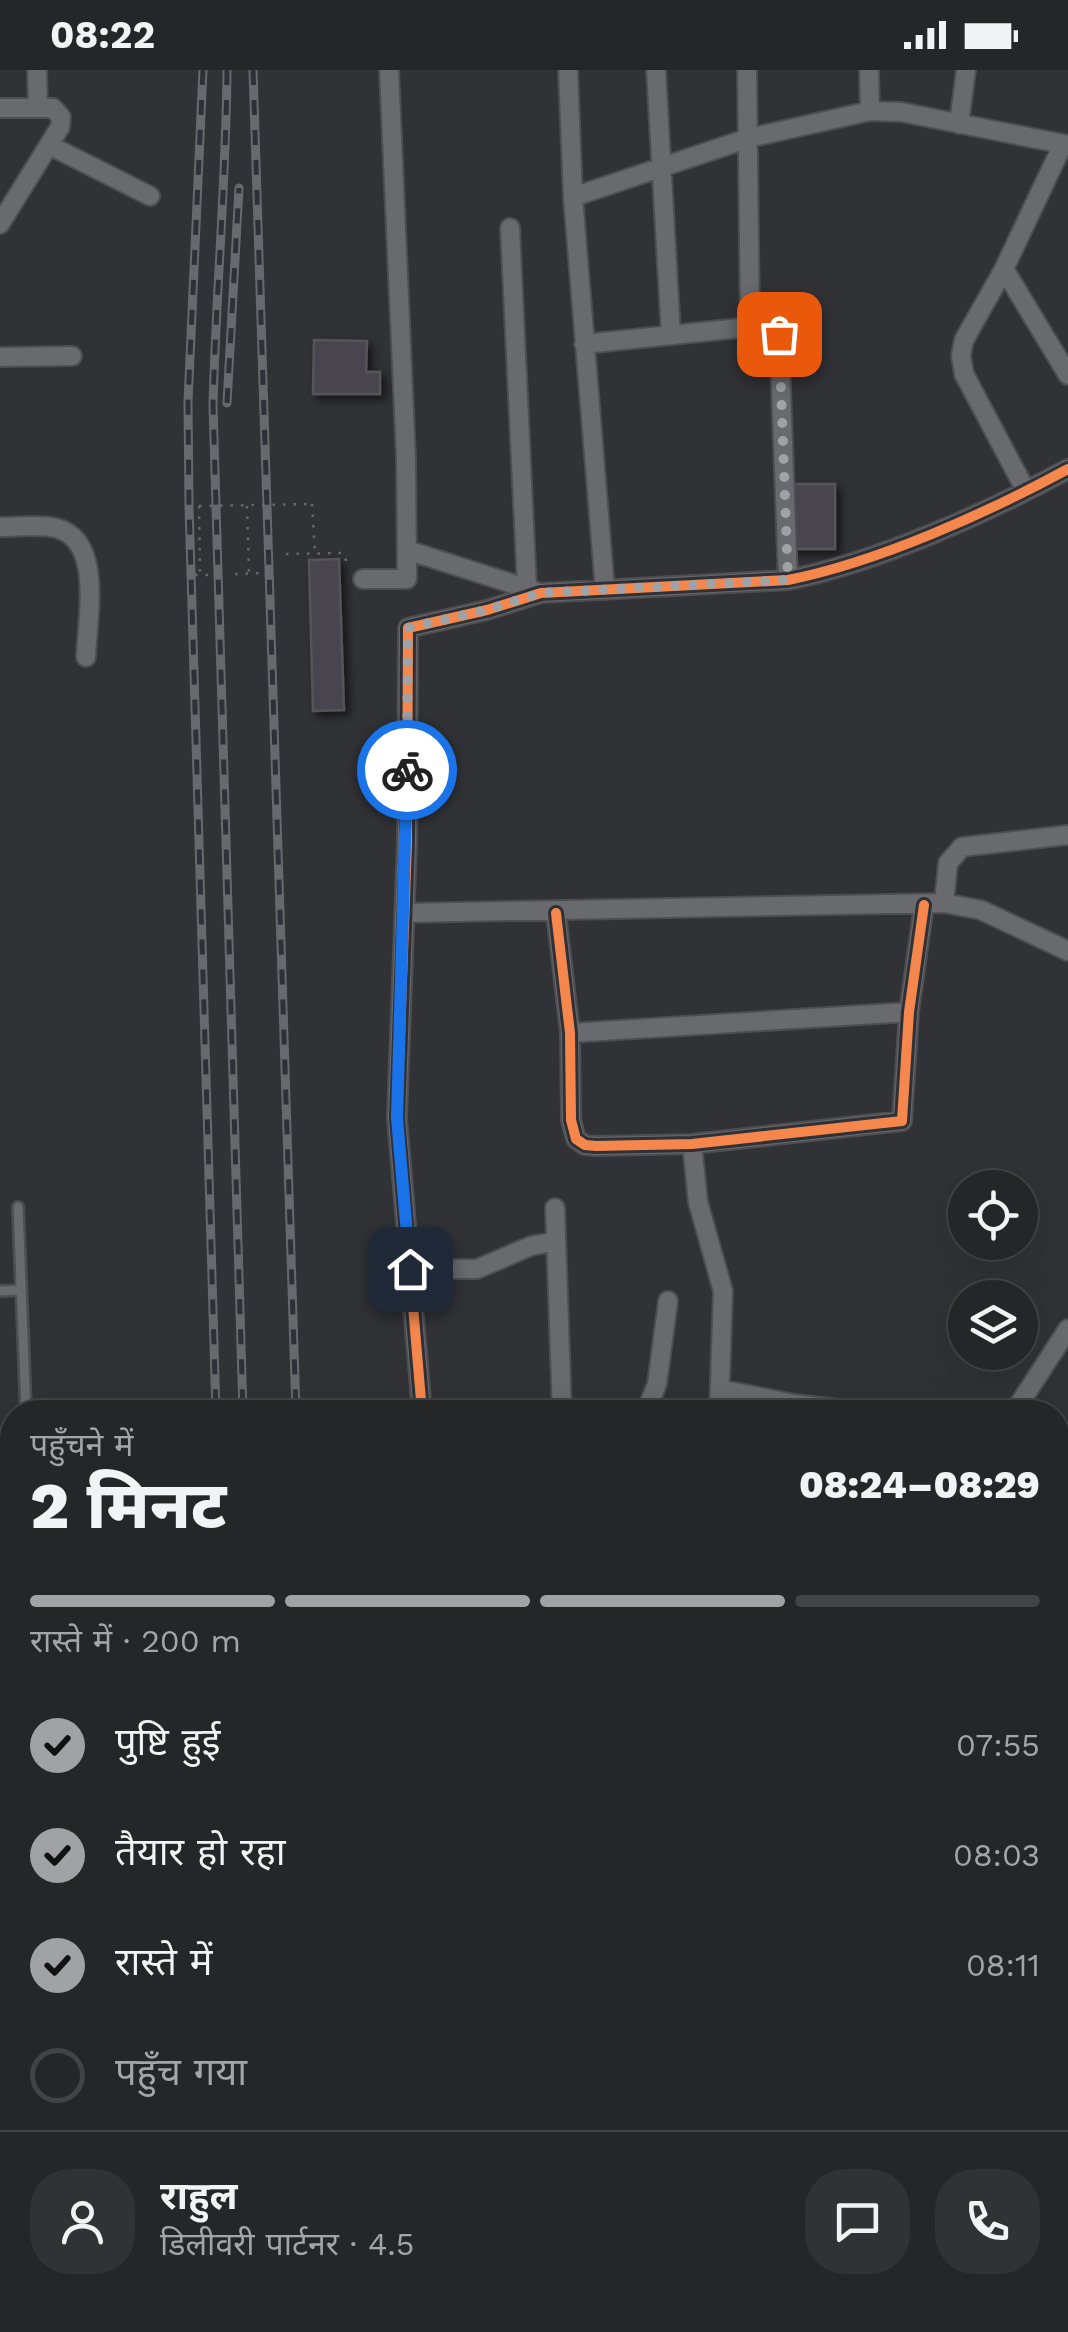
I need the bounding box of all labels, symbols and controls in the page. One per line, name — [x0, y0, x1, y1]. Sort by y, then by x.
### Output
text: 08:22 — [50, 13, 155, 57]
pin — [737, 292, 822, 377]
icon: bag — [752, 307, 807, 362]
courier — [357, 720, 457, 820]
icon: bike — [380, 743, 435, 798]
map controls — [948, 1170, 1038, 1370]
button: locate — [948, 1170, 1038, 1260]
pin — [368, 1227, 453, 1312]
icon: home — [383, 1242, 438, 1297]
button: layers — [948, 1280, 1038, 1370]
text: पहुँचने में — [30, 1426, 133, 1464]
text: 08:24–08:29 — [799, 1463, 1040, 1507]
text: 2 मिनट — [30, 1468, 226, 1544]
text: रास्ते में · 200 m — [30, 1622, 241, 1660]
icon: check — [30, 1718, 85, 1773]
text: पुष्टि हुई — [115, 1720, 220, 1764]
text: 07:55 — [956, 1726, 1040, 1764]
icon: check — [30, 1828, 85, 1883]
text: तैयार हो रहा — [115, 1830, 286, 1874]
text: 08:03 — [953, 1836, 1040, 1874]
icon: check — [30, 1938, 85, 1993]
text: रास्ते में — [115, 1940, 213, 1984]
text: 08:11 — [966, 1946, 1040, 1984]
text: पहुँच गया — [115, 2050, 247, 2094]
button: person — [30, 2169, 135, 2274]
button: chat — [805, 2169, 910, 2274]
button: phone — [935, 2169, 1040, 2274]
text: राहुल — [160, 2174, 237, 2218]
text: डिलीवरी पार्टनर · 4.5 — [160, 2225, 414, 2263]

